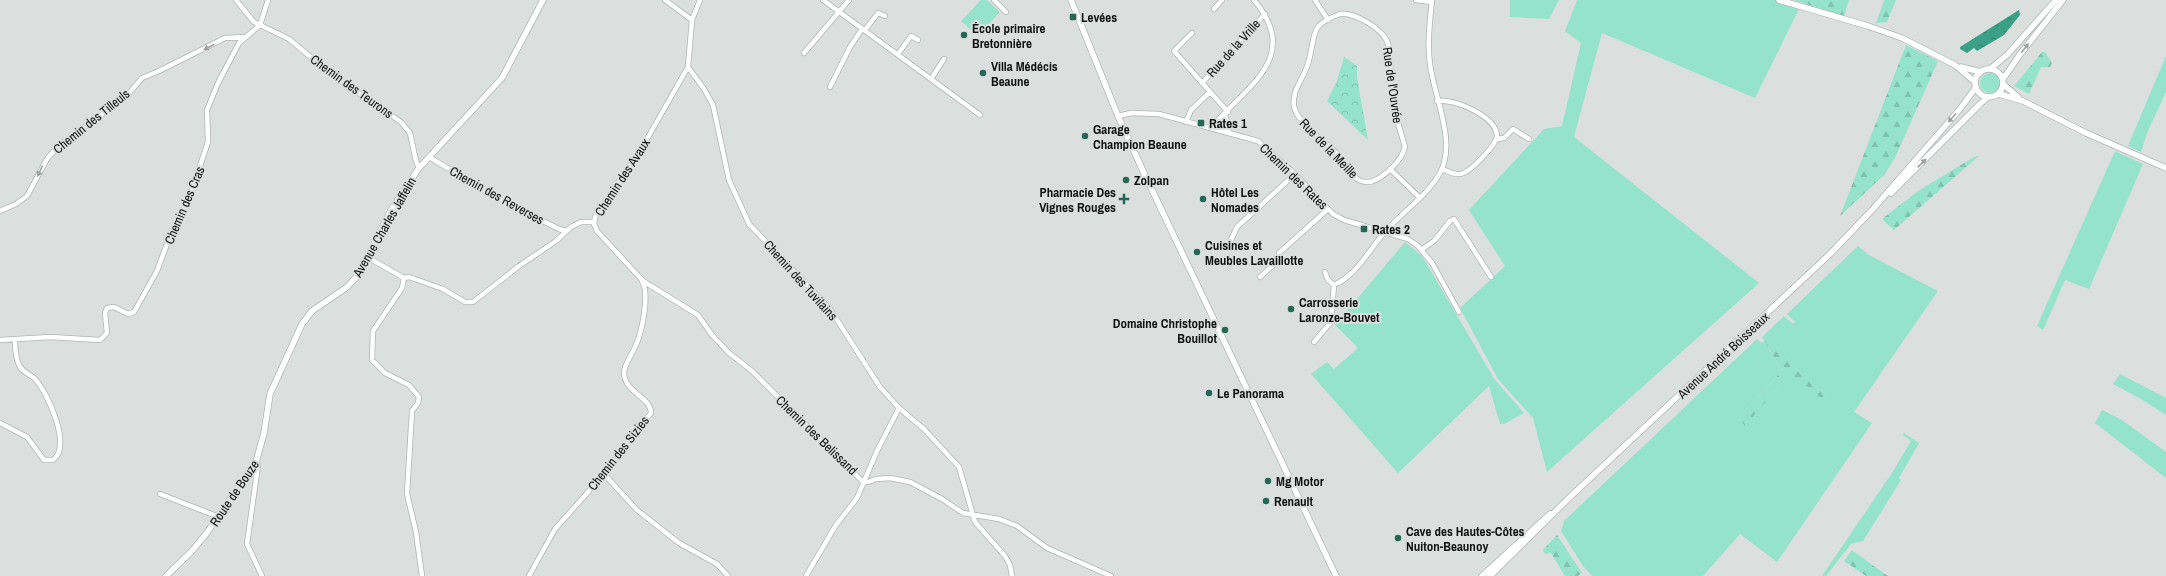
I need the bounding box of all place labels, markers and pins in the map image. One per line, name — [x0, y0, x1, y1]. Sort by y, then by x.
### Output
place label: Levées — [1081, 9, 1117, 26]
marker: Levées — [1068, 12, 1078, 22]
place label: École primaire Bretonnière — [972, 20, 1046, 52]
marker: École primaire Bretonnière — [959, 30, 969, 40]
place label: Villa Médécis Beaune — [991, 58, 1058, 90]
marker: Villa Médécis Beaune — [978, 68, 988, 78]
place label: Rates 1 — [1209, 115, 1247, 132]
marker: Rates 1 — [1196, 118, 1206, 128]
place label: Garage Champion Beaune — [1093, 121, 1187, 153]
marker: Garage Champion Beaune — [1080, 131, 1090, 141]
place label: Zolpan — [1134, 172, 1169, 189]
marker: Zolpan — [1121, 175, 1131, 185]
place label: Pharmacie Des Vignes Rouges — [1039, 184, 1116, 216]
place label: Hôtel Les Nomades — [1211, 184, 1259, 216]
marker: Pharmacie Des Vignes Rouges — [1119, 194, 1129, 204]
marker: Hôtel Les Nomades — [1198, 194, 1208, 204]
place label: Rates 2 — [1372, 221, 1410, 238]
marker: Rates 2 — [1359, 224, 1369, 234]
place label: Cuisines et Meubles Lavaillotte — [1205, 237, 1303, 269]
marker: Cuisines et Meubles Lavaillotte — [1192, 247, 1202, 257]
place label: Carrosserie Laronze-Bouvet — [1299, 294, 1380, 326]
marker: Carrosserie Laronze-Bouvet — [1286, 304, 1296, 314]
place label: Domaine Christophe Bouillot — [1113, 315, 1217, 347]
marker: Domaine Christophe Bouillot — [1220, 325, 1230, 335]
place label: Le Panorama — [1217, 385, 1284, 402]
marker: Le Panorama — [1204, 388, 1214, 398]
place label: Mg Motor — [1276, 473, 1325, 490]
marker: Mg Motor — [1263, 476, 1273, 486]
place label: Renault — [1274, 493, 1314, 510]
marker: Renault — [1261, 496, 1271, 506]
place label: Cave des Hautes-Côtes Nuiton-Beaunoy — [1406, 523, 1525, 555]
marker: Cave des Hautes-Côtes Nuiton-Beaunoy — [1393, 533, 1403, 543]

